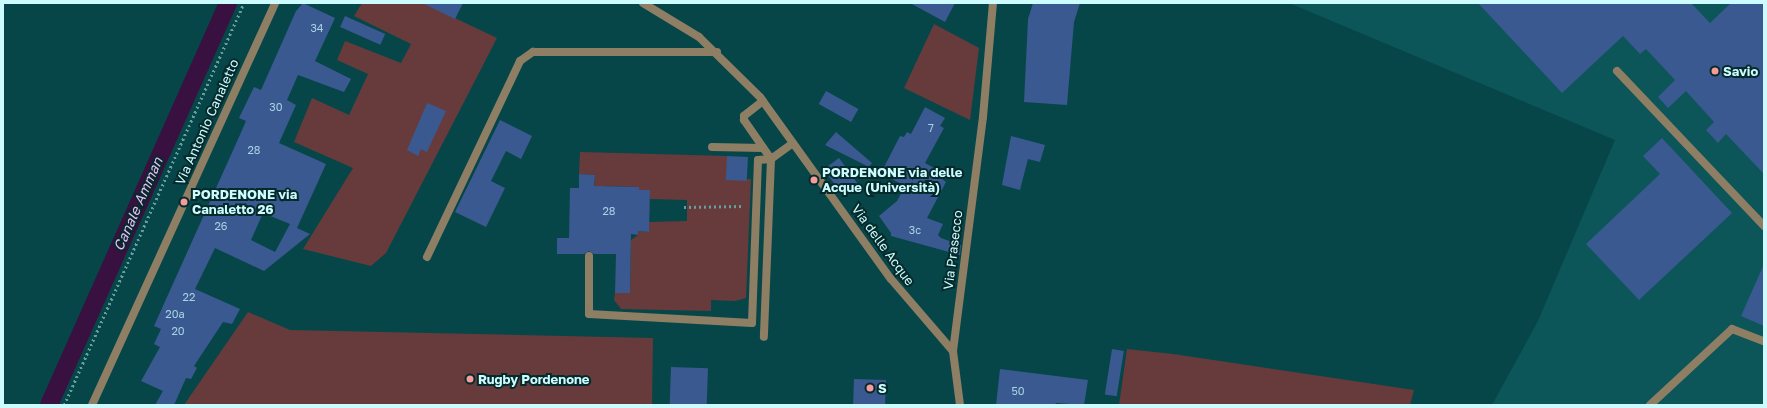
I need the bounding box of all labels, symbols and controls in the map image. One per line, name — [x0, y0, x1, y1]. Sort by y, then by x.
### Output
house number: 34 — [310, 21, 324, 35]
street label: Via Antonio Canaletto — [172, 57, 242, 187]
place label: Savio — [1723, 63, 1758, 79]
marker: Savio — [1710, 66, 1720, 76]
house number: 30 — [269, 100, 283, 114]
house number: 7 — [928, 121, 934, 135]
house number: 28 — [247, 143, 261, 157]
water label: Canale Amman — [110, 155, 166, 253]
place label: PORDENONE via delle Acque (Università) — [822, 165, 962, 196]
marker: PORDENONE via delle Acque (Università) — [809, 175, 819, 185]
place label: PORDENONE via Canaletto 26 — [192, 187, 297, 218]
marker: PORDENONE via Canaletto 26 — [179, 197, 189, 207]
street label: Via delle Acque — [848, 201, 918, 289]
house number: 28 — [602, 204, 616, 218]
street label: Via Prasecco — [940, 209, 966, 291]
house number: 26 — [214, 219, 228, 233]
house number: 3c — [909, 223, 921, 237]
house number: 22 — [183, 290, 195, 304]
house number: 20a — [165, 307, 185, 321]
house number: 20 — [171, 324, 185, 338]
place label: Rugby Pordenone — [478, 371, 589, 387]
marker: Rugby Pordenone — [465, 374, 475, 384]
place label: S — [878, 380, 887, 396]
marker: S — [865, 383, 875, 393]
house number: 50 — [1011, 384, 1025, 398]

